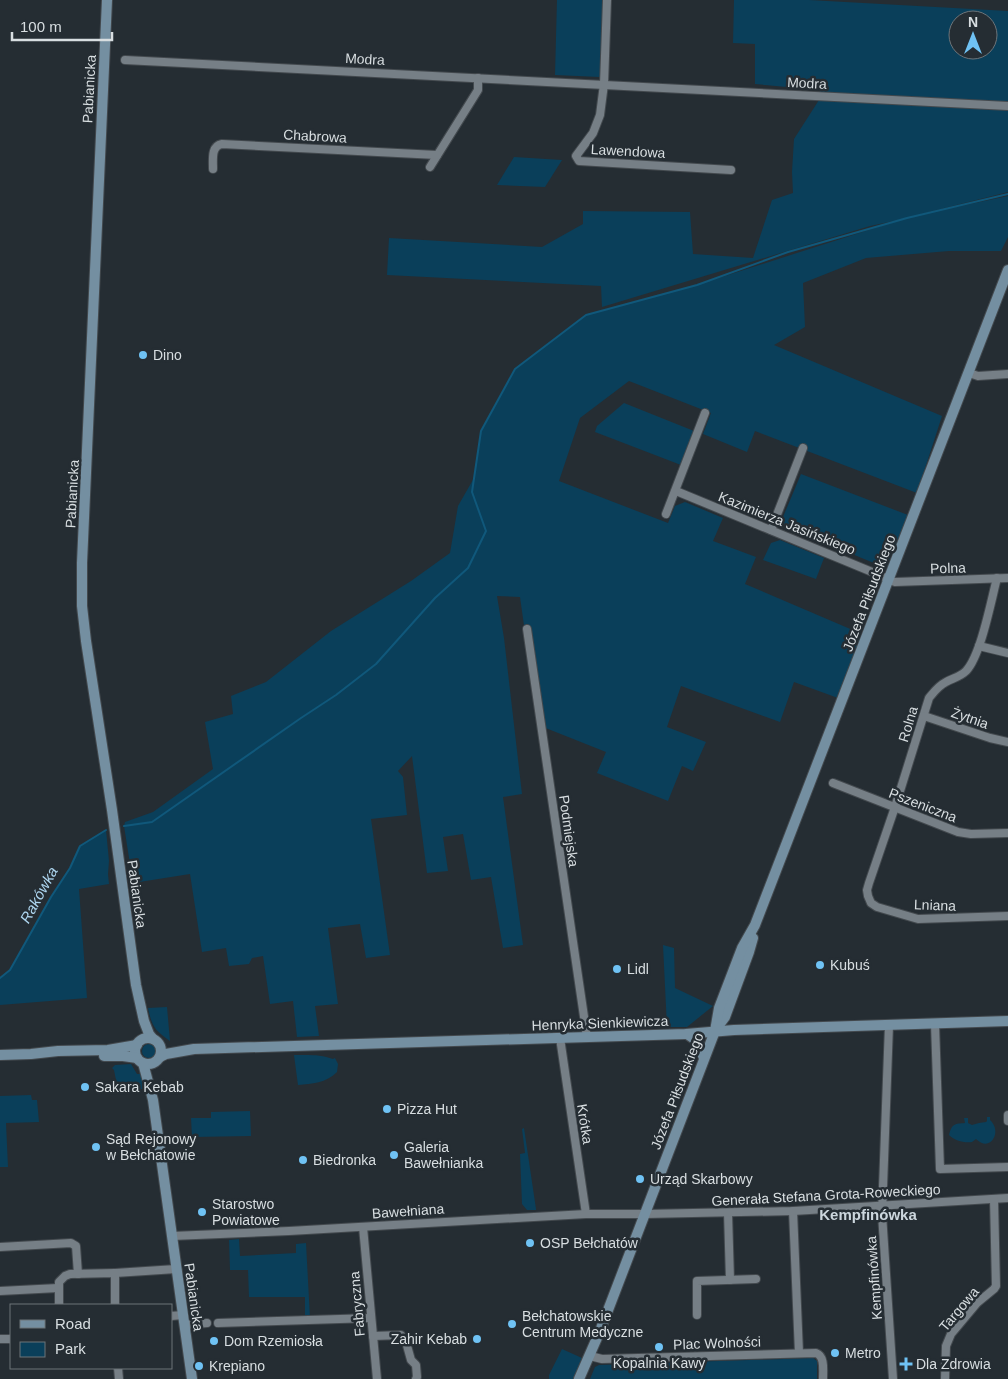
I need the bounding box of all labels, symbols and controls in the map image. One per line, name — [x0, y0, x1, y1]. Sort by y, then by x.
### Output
scale bar — [12, 10, 112, 42]
north arrow — [948, 10, 998, 60]
text: N — [968, 14, 978, 30]
text: 100 m — [20, 18, 62, 35]
street label: Modra — [345, 50, 385, 68]
street label: Pabianicka — [79, 54, 99, 124]
street label: Modra — [787, 74, 827, 92]
street label: Chabrowa — [283, 126, 347, 146]
street label: Lawendowa — [590, 141, 666, 161]
place label: Dino — [153, 347, 182, 363]
marker: Dino — [137, 349, 149, 361]
street label: Pabianicka — [62, 459, 82, 529]
street label: Kazimierza Jasińskiego — [716, 488, 858, 558]
street label: Józefa Piłsudskiego — [839, 532, 899, 654]
street label: Polna — [930, 559, 966, 577]
street label: Żytnia — [949, 703, 991, 732]
street label: Rolna — [895, 704, 921, 744]
street label: Pszeniczna — [887, 785, 959, 825]
street label: Podmiejska — [556, 794, 582, 868]
street label: Pabianicka — [124, 859, 150, 929]
water label: Rakówka — [16, 864, 61, 926]
street label: Lniana — [914, 896, 956, 914]
place label: Kubuś — [830, 957, 870, 973]
marker: Kubuś — [814, 959, 826, 971]
place label: Lidl — [627, 961, 649, 977]
marker: Lidl — [611, 963, 623, 975]
street label: Henryka Sienkiewicza — [531, 1013, 669, 1033]
street label: Józefa Piłsudskiego — [647, 1030, 707, 1152]
place label: Sakara Kebab — [95, 1079, 184, 1095]
marker: Sakara Kebab — [79, 1081, 91, 1093]
place label: Pizza Hut — [397, 1101, 457, 1117]
marker: Pizza Hut — [381, 1103, 393, 1115]
street label: Krótka — [574, 1103, 596, 1145]
place label: Sąd Rejonowy w Bełchatowie — [105, 1131, 196, 1163]
place label: Galeria Bawełnianka — [404, 1139, 484, 1171]
marker: Sąd Rejonowy w Bełchatowie — [90, 1141, 102, 1153]
marker: Galeria Bawełnianka — [388, 1149, 400, 1161]
place label: Biedronka — [313, 1152, 376, 1168]
marker: Biedronka — [297, 1154, 309, 1166]
place label: Urząd Skarbowy — [650, 1171, 753, 1187]
marker: Urząd Skarbowy — [634, 1173, 646, 1185]
street label: Generała Stefana Grota-Roweckiego — [711, 1181, 941, 1209]
place label: Starostwo Powiatowe — [212, 1196, 280, 1228]
street label: Bawełniana — [371, 1200, 445, 1222]
marker: Starostwo Powiatowe — [196, 1206, 208, 1218]
district label: Kempfinówka — [819, 1206, 917, 1223]
place label: OSP Bełchatów — [540, 1235, 639, 1251]
street label: Kempfinówka — [863, 1235, 885, 1320]
marker: OSP Bełchatów — [524, 1237, 536, 1249]
street label: Pabianicka — [181, 1262, 207, 1332]
street label: Fabryczna — [346, 1271, 368, 1337]
street label: Targowa — [936, 1283, 982, 1334]
legend — [10, 1304, 172, 1369]
place label: Bełchatowskie Centrum Medyczne — [522, 1308, 644, 1340]
text: Road — [55, 1315, 91, 1332]
marker: Bełchatowskie Centrum Medyczne — [506, 1318, 518, 1330]
place label: Zahir Kebab — [391, 1331, 467, 1347]
place label: Dom Rzemiosła — [224, 1333, 323, 1349]
marker: Zahir Kebab — [471, 1333, 483, 1345]
street label: Plac Wolności — [673, 1333, 761, 1353]
marker: Dom Rzemiosła — [208, 1335, 220, 1347]
text: Park — [55, 1340, 86, 1357]
marker: Kopalnia Kawy — [653, 1341, 665, 1353]
place label: Metro — [845, 1345, 881, 1361]
marker: Metro — [829, 1347, 841, 1359]
place label: Kopalnia Kawy — [613, 1355, 705, 1371]
place label: Dla Zdrowia — [916, 1356, 991, 1372]
place label: Krepiano — [209, 1358, 265, 1374]
marker: Dla Zdrowia — [900, 1358, 912, 1370]
marker: Krepiano — [193, 1360, 205, 1372]

